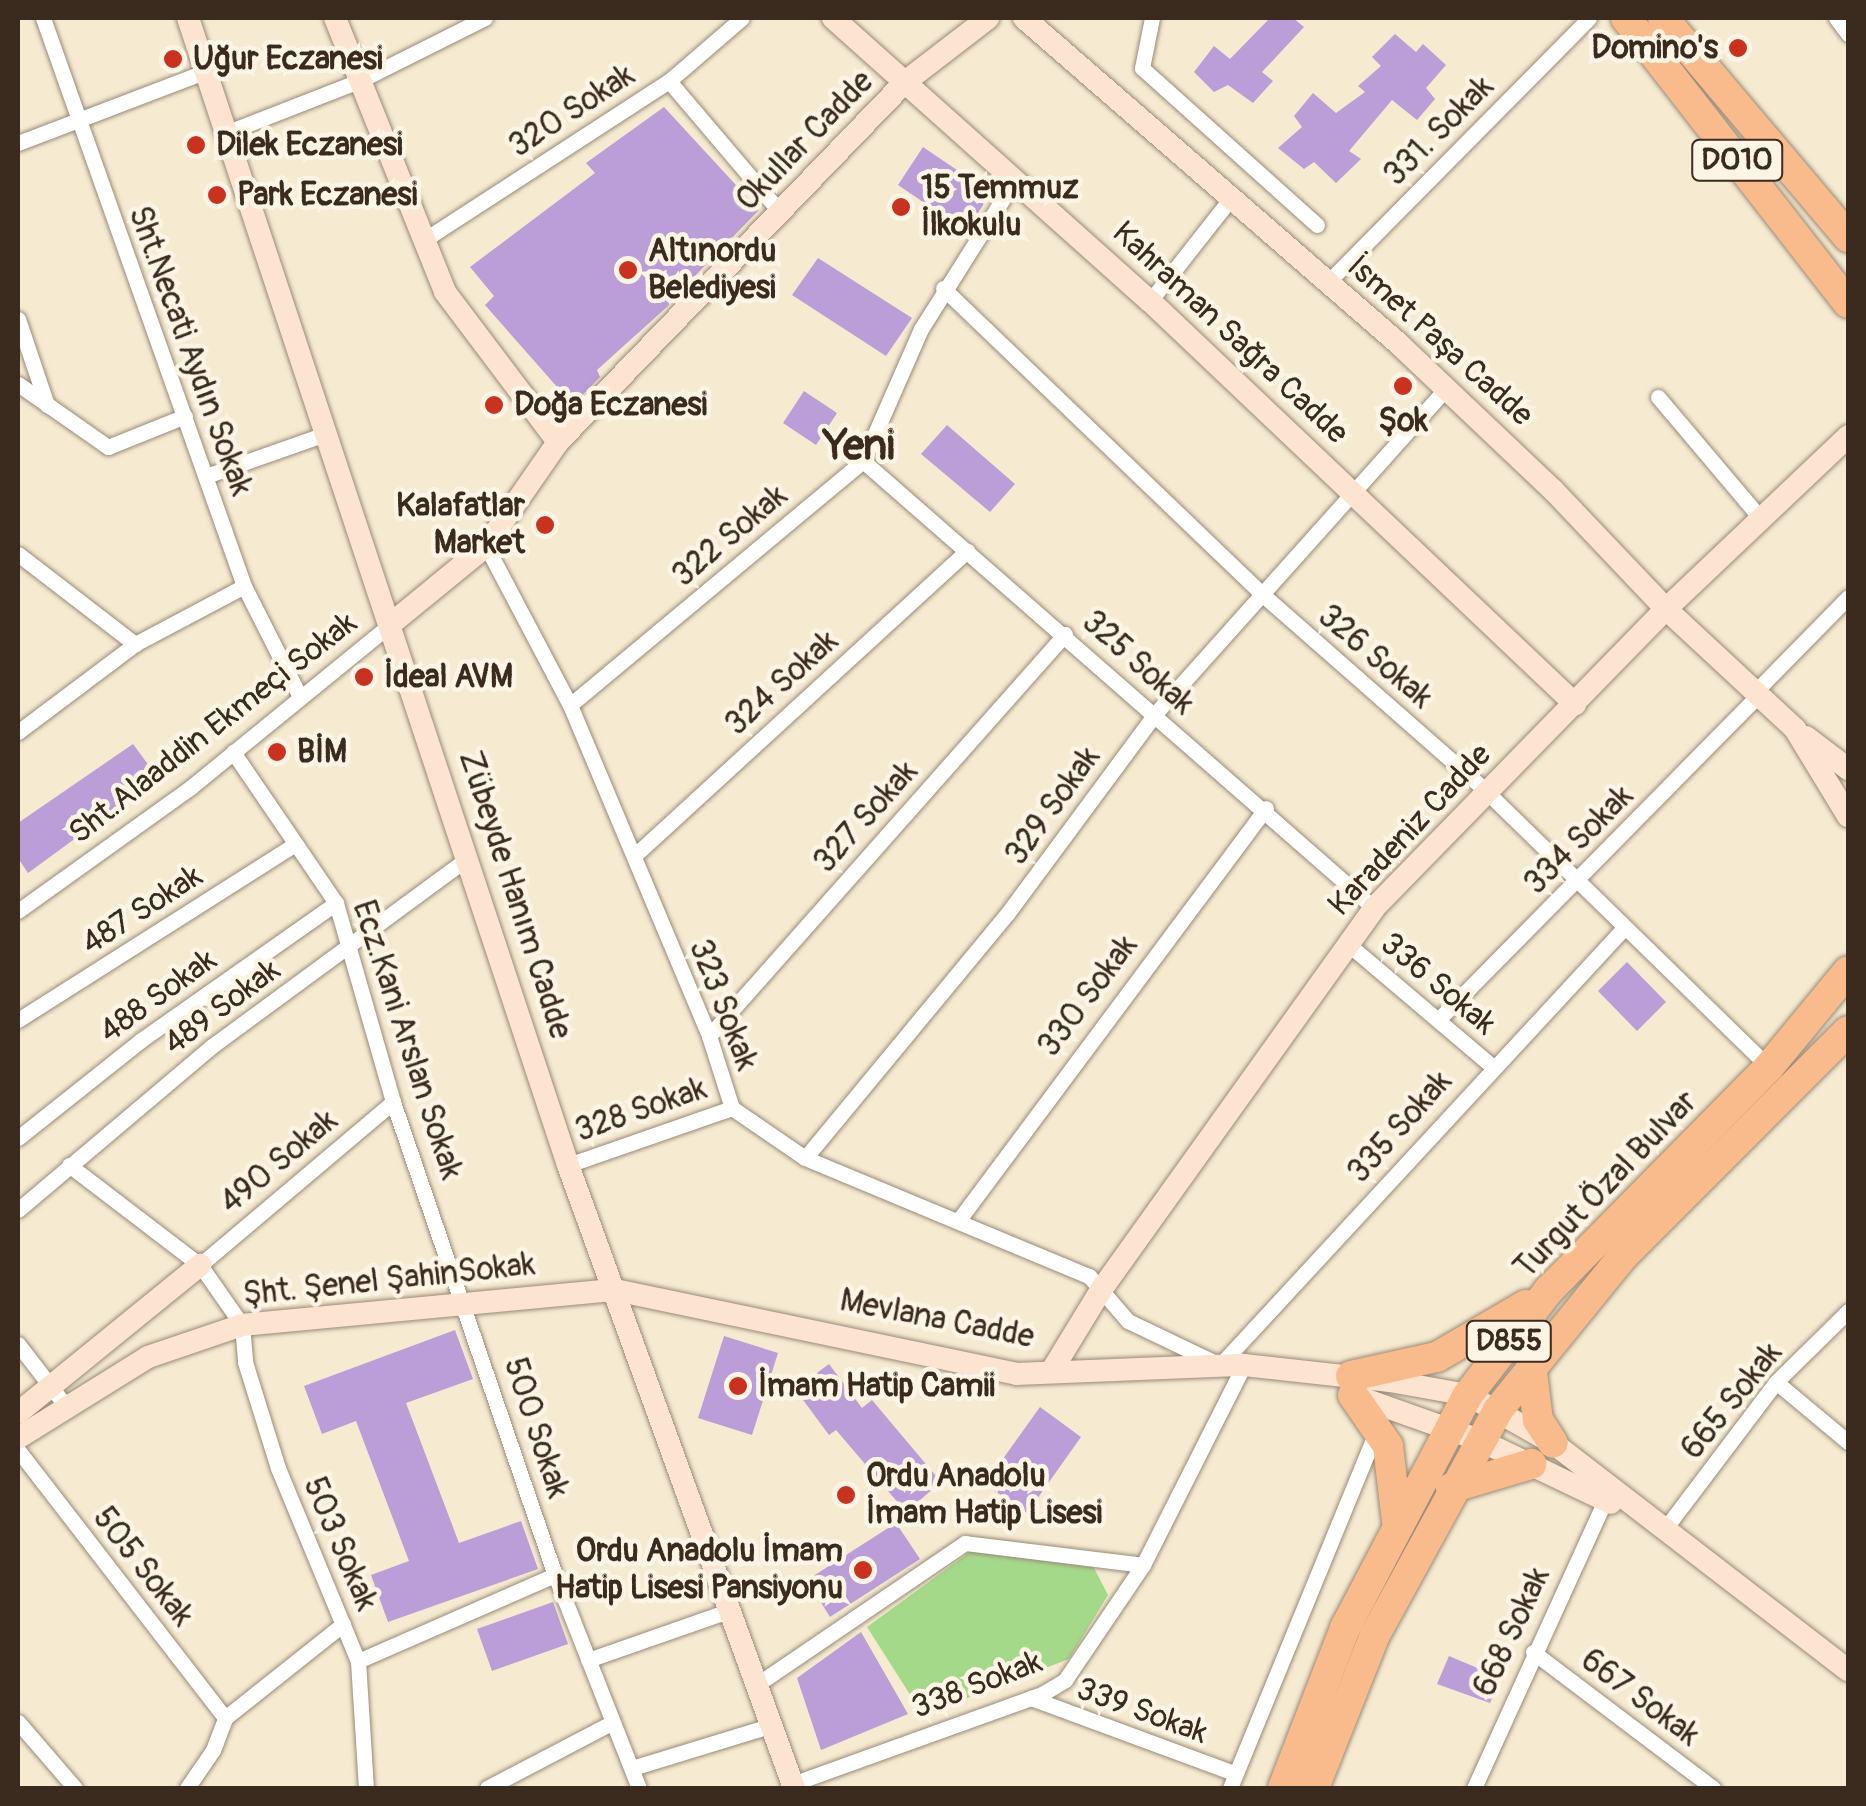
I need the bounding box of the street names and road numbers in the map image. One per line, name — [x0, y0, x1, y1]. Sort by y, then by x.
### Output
street label: 320 Sokak — [502, 56, 642, 166]
street label: Okullar Cadde — [729, 63, 881, 219]
street label: 331. Sokak — [1376, 68, 1502, 194]
road number: D010 — [1690, 135, 1784, 185]
street label: Sht.Necati Aydın Sokak — [120, 201, 260, 501]
street label: Kahraman Sağra Cadde — [1104, 214, 1356, 452]
street label: İsmet Paşa Cadde — [1339, 247, 1541, 435]
street label: 322 Sokak — [665, 477, 795, 595]
street label: 326 Sokak — [1310, 597, 1440, 717]
street label: 325 Sokak — [1074, 603, 1202, 723]
street label: Sht.Alaaddin Ekmeçi Sokak — [62, 604, 364, 852]
street label: 324 Sokak — [718, 622, 846, 744]
street label: Karadeniz Cadde — [1321, 736, 1499, 924]
street label: 329 Sokak — [997, 739, 1109, 873]
street label: Zübeyde Hanım Cadde — [450, 746, 580, 1044]
street label: 327 Sokak — [806, 753, 926, 881]
street label: 334 Sokak — [1516, 777, 1642, 903]
street label: 487 Sokak — [75, 857, 209, 963]
street label: Ecz.Kani Arslan Sokak — [344, 896, 470, 1184]
street label: 336 Sokak — [1373, 925, 1503, 1043]
street label: 330 Sokak — [1030, 928, 1146, 1064]
street label: 323 Sokak — [681, 934, 765, 1076]
street label: 488 Sokak — [92, 941, 224, 1051]
street label: 489 Sokak — [156, 951, 288, 1063]
street label: 335 Sokak — [1340, 1063, 1460, 1191]
street label: 328 Sokak — [570, 1070, 712, 1150]
street label: Turgut Özal Bulvar — [1507, 1083, 1705, 1287]
street label: 490 Sokak — [213, 1102, 345, 1222]
street label: Şht. Şenel ŞahinSokak — [241, 1246, 537, 1314]
street label: Mevlana Cadde — [837, 1281, 1037, 1357]
road number: D855 — [1464, 1316, 1554, 1366]
street label: 665 Sokak — [1673, 1335, 1791, 1467]
street label: 500 Sokak — [495, 1353, 577, 1503]
street label: 503 Sokak — [295, 1471, 385, 1617]
street label: 505 Sokak — [84, 1500, 202, 1634]
street label: 668 Sokak — [1465, 1561, 1559, 1703]
street label: 667 Sokak — [1573, 1641, 1707, 1755]
street label: 338 Sokak — [907, 1643, 1047, 1727]
street label: 339 Sokak — [1071, 1670, 1213, 1752]

